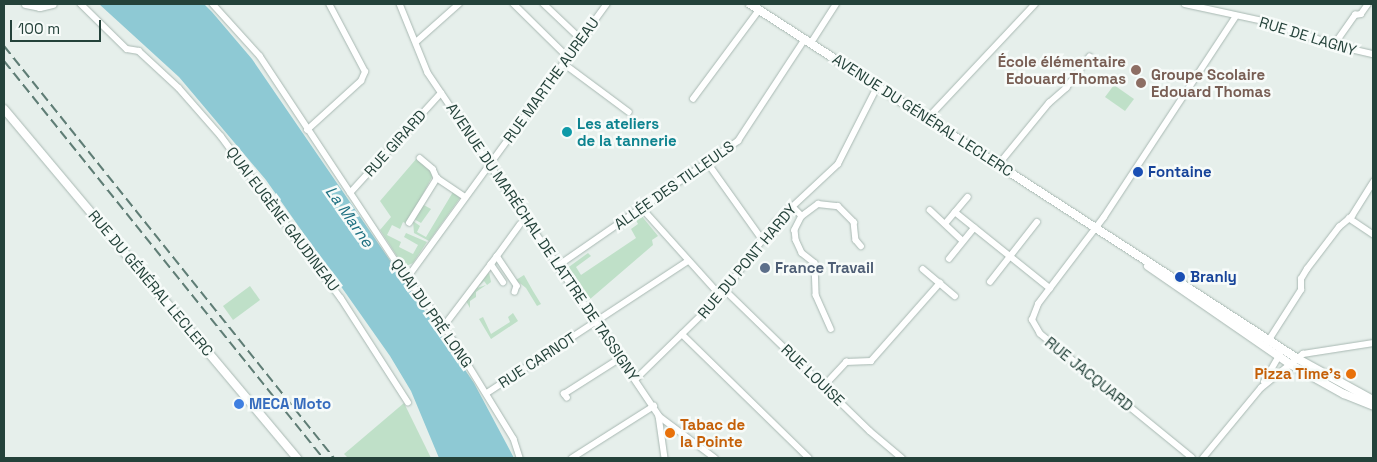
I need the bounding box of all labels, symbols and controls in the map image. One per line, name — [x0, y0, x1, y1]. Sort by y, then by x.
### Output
scale bar — [12, 10, 104, 42]
street label: RUE DE LAGNY — [1257, 13, 1359, 59]
street label: RUE MARTHE AUREAU — [499, 14, 603, 146]
text: 100 m — [18, 19, 60, 38]
street label: AVENUE DU GÉNÉRAL LECLERC — [829, 50, 1017, 180]
place label: École élémentaire Edouard Thomas — [998, 52, 1126, 87]
marker: École élémentaire Edouard Thomas — [1130, 64, 1142, 76]
place label: Groupe Scolaire Edouard Thomas — [1151, 65, 1272, 100]
marker: Groupe Scolaire Edouard Thomas — [1135, 77, 1147, 89]
street label: AVENUE DU MARÉCHAL DE LATTRE DE TASSIGNY — [443, 99, 643, 385]
street label: RUE GIRARD — [360, 106, 430, 180]
place label: Les ateliers de la tannerie — [577, 114, 677, 149]
marker: Les ateliers de la tannerie — [561, 126, 573, 138]
street label: ALLÉE DES TILLEULS — [610, 137, 738, 233]
street label: QUAI EUGÈNE GAUDINEAU — [223, 143, 343, 295]
place label: Fontaine — [1148, 163, 1212, 181]
marker: Fontaine — [1132, 166, 1144, 178]
water label: La Marne — [321, 183, 377, 251]
street label: RUE DU PONT HARDY — [694, 200, 800, 322]
street label: RUE DU GÉNÉRAL LECLERC — [85, 206, 217, 360]
street label: QUAI DU PRÉ LONG — [388, 255, 476, 371]
place label: France Travail — [775, 259, 874, 277]
marker: France Travail — [759, 262, 771, 274]
place label: Branly — [1190, 268, 1237, 286]
marker: Branly — [1174, 271, 1186, 283]
street label: RUE CARNOT — [495, 328, 579, 392]
street label: RUE JACQUARD — [1041, 333, 1137, 415]
street label: RUE LOUISE — [778, 340, 848, 410]
place label: Pizza Time's — [1254, 365, 1341, 383]
marker: Pizza Time's — [1345, 368, 1357, 380]
place label: MECA Moto — [249, 395, 331, 413]
marker: MECA Moto — [233, 398, 245, 410]
place label: Tabac de la Pointe — [680, 415, 745, 450]
marker: Tabac de la Pointe — [664, 427, 676, 439]

